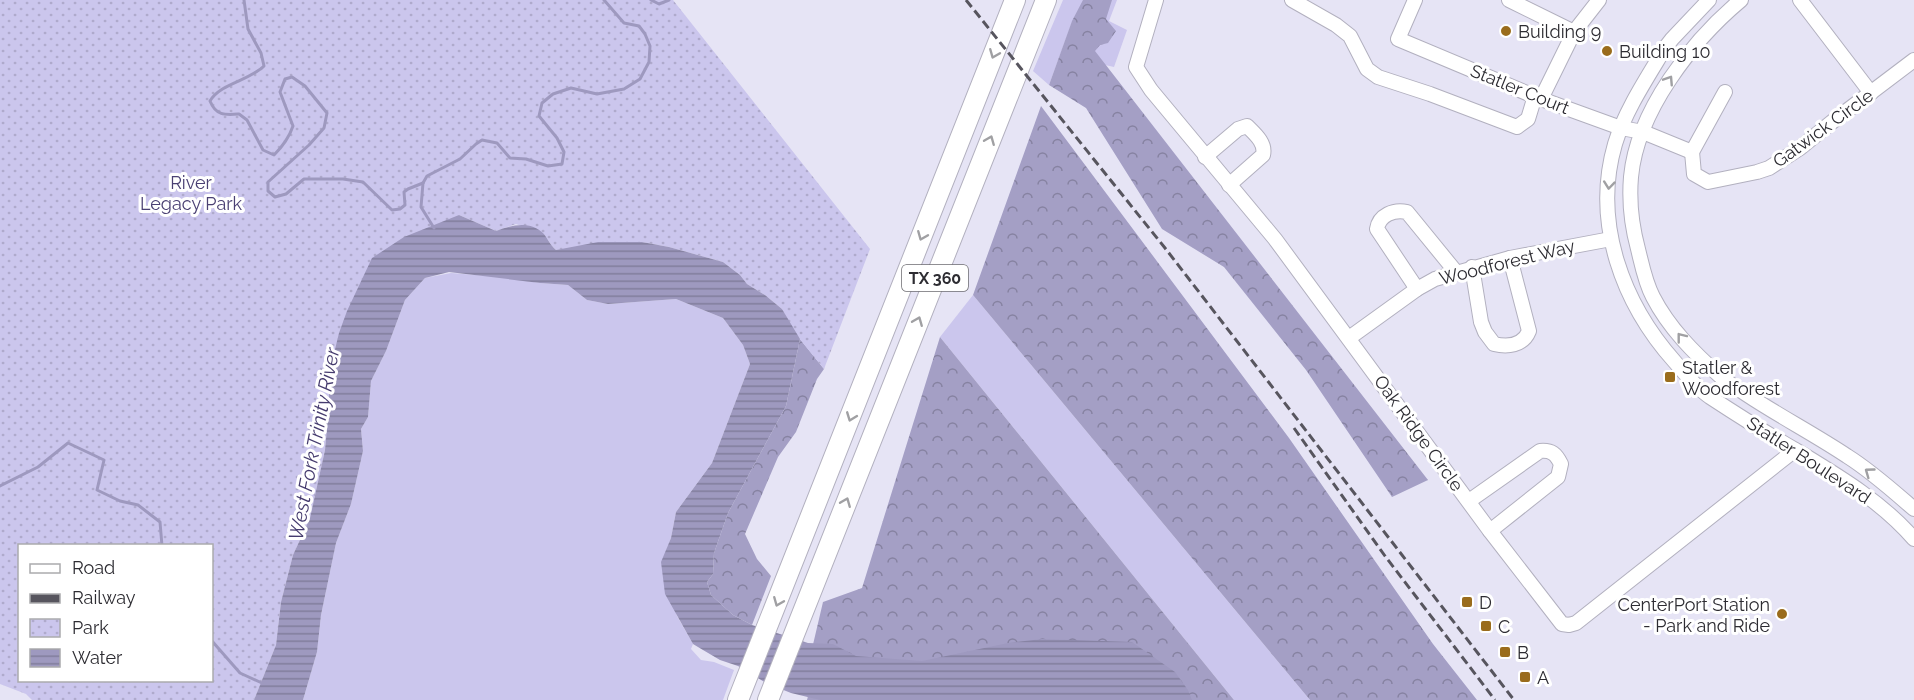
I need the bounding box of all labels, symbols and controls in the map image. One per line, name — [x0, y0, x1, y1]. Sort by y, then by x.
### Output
place label: Building 9 — [1518, 21, 1601, 42]
marker: Building 9 — [1499, 24, 1513, 38]
place label: Building 10 — [1619, 41, 1711, 62]
marker: Building 10 — [1600, 44, 1614, 58]
one-way arrow — [989, 48, 1001, 59]
street label: Statler Court — [1468, 60, 1572, 118]
one-way arrow — [1662, 76, 1674, 86]
street label: Gatwick Circle — [1769, 84, 1878, 171]
one-way arrow — [983, 135, 995, 146]
park label: River Legacy Park — [140, 172, 243, 214]
one-way arrow — [1603, 181, 1616, 190]
one-way arrow — [917, 229, 929, 240]
street label: Woodforest Way — [1437, 235, 1577, 289]
road number: TX 360 — [902, 265, 968, 291]
one-way arrow — [911, 316, 923, 327]
one-way arrow — [1677, 332, 1688, 343]
water label: West Fork Trinity River — [284, 344, 345, 542]
place label: Statler & Woodforest — [1682, 357, 1780, 399]
marker: Statler & Woodforest — [1663, 370, 1677, 384]
street label: Oak Ridge Circle — [1370, 371, 1468, 495]
one-way arrow — [846, 411, 858, 422]
street label: Statler Boulevard — [1743, 412, 1875, 508]
one-way arrow — [1865, 468, 1876, 479]
one-way arrow — [839, 498, 851, 509]
legend — [18, 544, 213, 682]
text: Road — [72, 557, 115, 578]
text: Railway — [72, 587, 136, 608]
place label: D — [1479, 592, 1492, 613]
place label: CenterPort Station - Park and Ride — [1618, 594, 1770, 636]
one-way arrow — [773, 595, 785, 606]
marker: D — [1460, 595, 1474, 609]
marker: CenterPort Station - Park and Ride — [1775, 607, 1789, 621]
place label: C — [1498, 616, 1510, 637]
text: Park — [72, 617, 109, 638]
marker: C — [1479, 619, 1493, 633]
place label: B — [1517, 642, 1529, 663]
marker: B — [1498, 645, 1512, 659]
text: Water — [72, 647, 123, 668]
place label: A — [1537, 667, 1549, 688]
marker: A — [1518, 670, 1532, 684]

